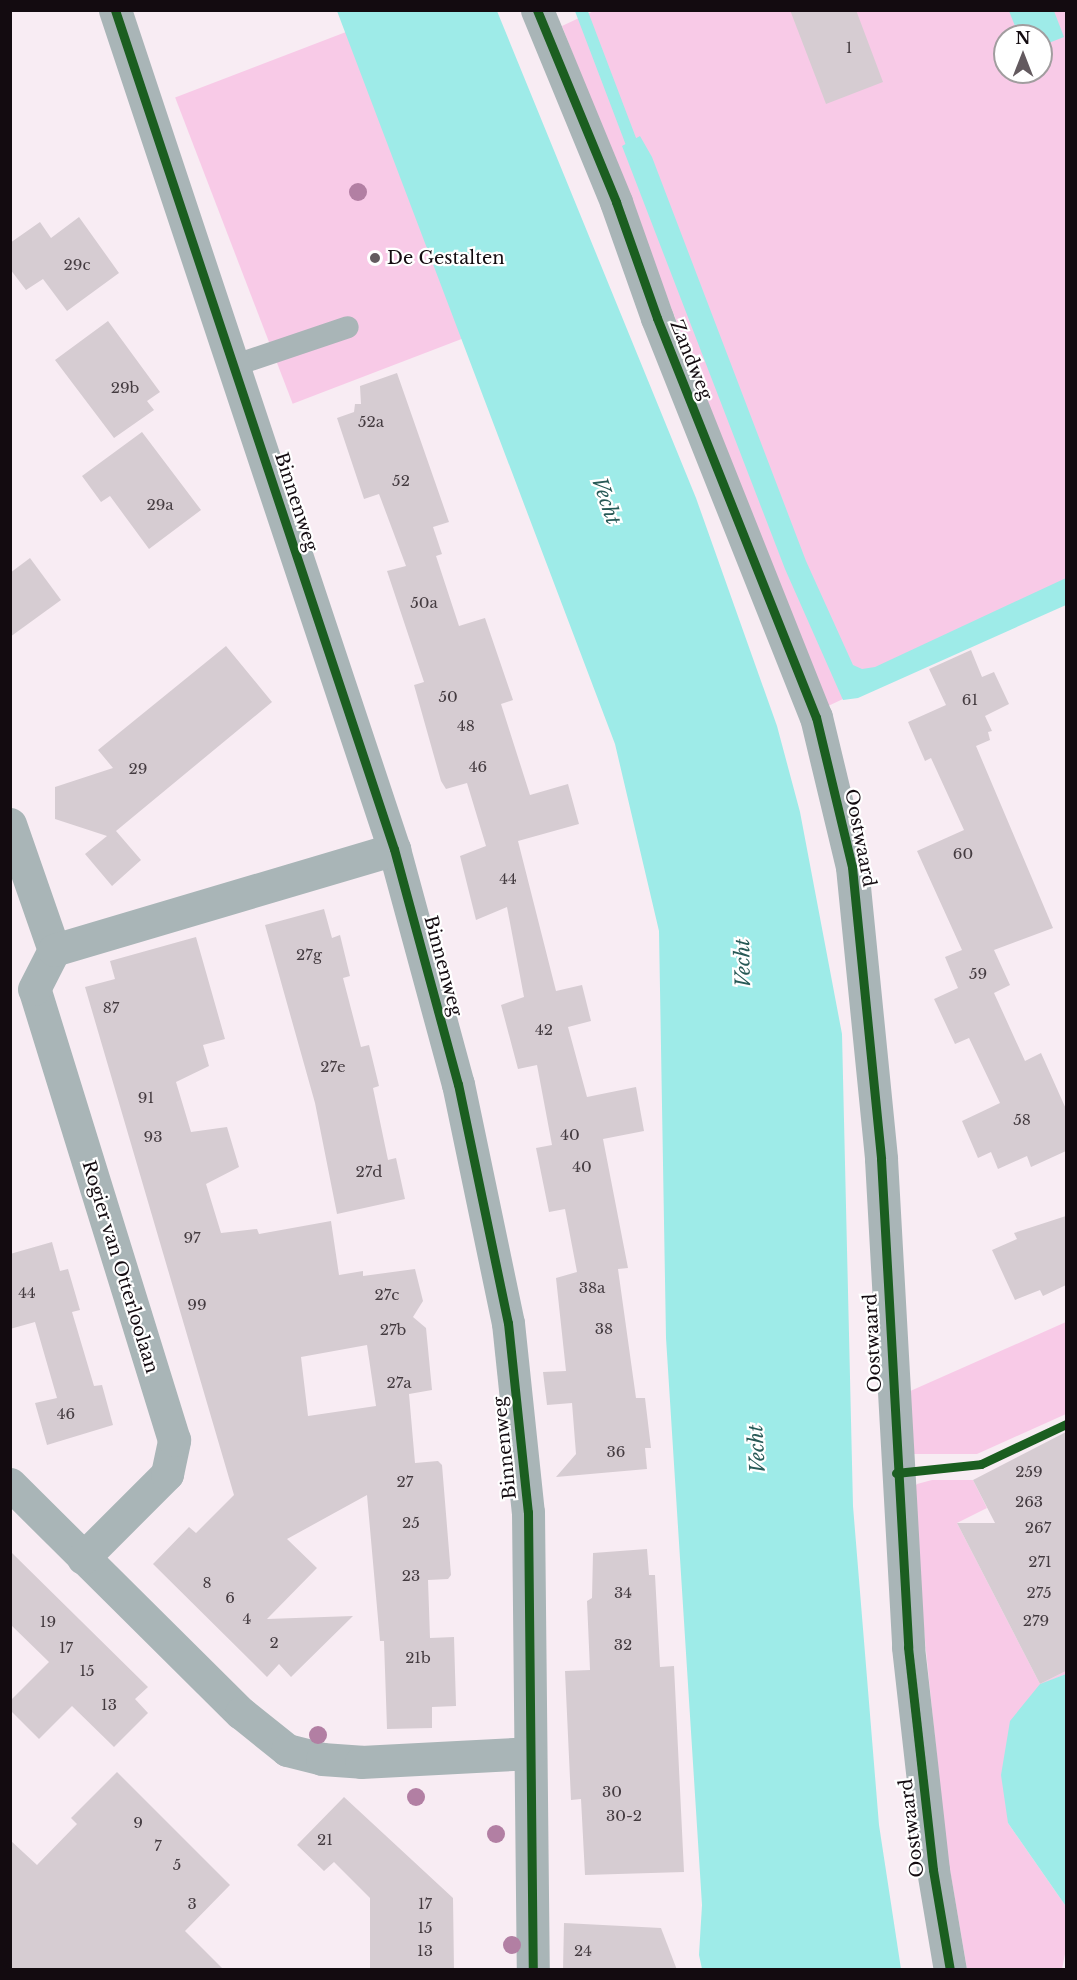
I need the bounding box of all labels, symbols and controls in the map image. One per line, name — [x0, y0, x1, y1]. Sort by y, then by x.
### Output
north arrow — [993, 24, 1053, 84]
text: N — [1015, 28, 1031, 48]
house number: 1 — [846, 39, 852, 57]
place label: De Gestalten — [387, 247, 505, 269]
marker: De Gestalten — [368, 251, 382, 265]
house number: 29c — [64, 256, 90, 274]
street label: Zandweg — [665, 317, 717, 403]
house number: 29b — [111, 379, 139, 397]
house number: 52a — [358, 413, 384, 431]
street label: Binnenweg — [270, 450, 322, 554]
house number: 52 — [392, 472, 410, 490]
water label: Vecht — [587, 474, 625, 528]
house number: 29a — [146, 496, 174, 514]
house number: 50a — [410, 594, 438, 612]
house number: 50 — [438, 688, 458, 706]
house number: 61 — [962, 691, 978, 709]
house number: 48 — [457, 717, 475, 735]
house number: 46 — [469, 758, 487, 776]
house number: 29 — [129, 760, 147, 778]
street label: Oostwaard — [840, 787, 880, 889]
house number: 60 — [953, 845, 973, 863]
house number: 44 — [499, 870, 517, 888]
street label: Binnenweg — [419, 913, 467, 1019]
water label: Vecht — [731, 938, 755, 988]
house number: 27g — [296, 946, 322, 964]
house number: 59 — [969, 965, 987, 983]
house number: 87 — [103, 999, 119, 1017]
house number: 42 — [535, 1021, 553, 1039]
house number: 27e — [320, 1058, 346, 1076]
house number: 91 — [138, 1089, 154, 1107]
house number: 58 — [1013, 1111, 1031, 1129]
house number: 40 — [560, 1126, 580, 1144]
house number: 93 — [144, 1128, 162, 1146]
street label: Rogier van Otterloolaan — [77, 1158, 163, 1376]
house number: 40 — [572, 1158, 592, 1176]
house number: 27d — [356, 1163, 382, 1181]
house number: 97 — [183, 1229, 201, 1247]
house number: 38a — [579, 1279, 605, 1297]
house number: 44 — [18, 1284, 36, 1302]
house number: 27c — [375, 1286, 399, 1304]
street label: Oostwaard — [860, 1293, 886, 1393]
house number: 99 — [187, 1296, 207, 1314]
house number: 38 — [595, 1320, 613, 1338]
house number: 27b — [380, 1321, 406, 1339]
house number: 27a — [386, 1374, 412, 1392]
street label: Binnenweg — [489, 1396, 521, 1500]
house number: 46 — [57, 1405, 75, 1423]
water label: Vecht — [744, 1424, 770, 1474]
house number: 36 — [607, 1443, 625, 1461]
house number: 259 — [1015, 1463, 1043, 1481]
house number: 27 — [397, 1473, 413, 1491]
house number: 263 — [1015, 1493, 1043, 1511]
house number: 25 — [402, 1514, 420, 1532]
house number: 267 — [1025, 1519, 1051, 1537]
house number: 271 — [1028, 1553, 1052, 1571]
house number: 23 — [402, 1567, 420, 1585]
house number: 8 — [202, 1574, 212, 1592]
house number: 34 — [614, 1584, 632, 1602]
house number: 275 — [1026, 1584, 1052, 1602]
house number: 6 — [225, 1589, 235, 1607]
house number: 4 — [243, 1610, 251, 1628]
house number: 279 — [1023, 1612, 1049, 1630]
house number: 19 — [40, 1613, 56, 1631]
house number: 2 — [269, 1634, 279, 1652]
house number: 32 — [614, 1636, 632, 1654]
house number: 17 — [59, 1639, 73, 1657]
house number: 21b — [405, 1649, 431, 1667]
house number: 15 — [79, 1662, 95, 1680]
house number: 13 — [101, 1696, 117, 1714]
street label: Oostwaard — [895, 1777, 929, 1879]
house number: 30 — [602, 1783, 622, 1801]
house number: 30-2 — [606, 1807, 642, 1825]
house number: 9 — [133, 1814, 143, 1832]
house number: 21 — [317, 1831, 333, 1849]
house number: 7 — [154, 1837, 162, 1855]
house number: 5 — [173, 1856, 181, 1874]
house number: 3 — [187, 1895, 197, 1913]
house number: 17 — [418, 1895, 432, 1913]
house number: 15 — [417, 1919, 433, 1937]
house number: 13 — [417, 1942, 433, 1960]
house number: 24 — [574, 1942, 592, 1960]

